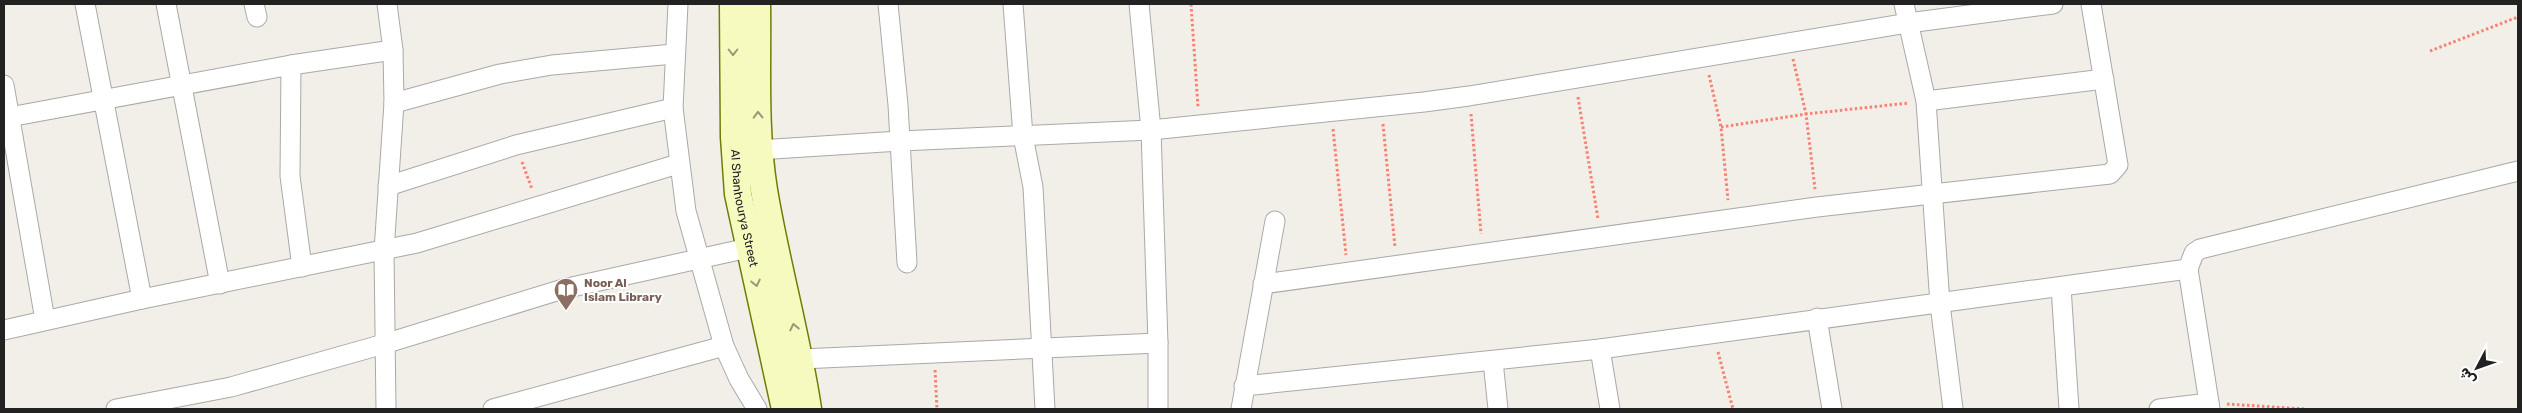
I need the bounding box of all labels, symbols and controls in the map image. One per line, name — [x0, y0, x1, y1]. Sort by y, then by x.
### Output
one-way arrow — [728, 49, 738, 57]
one-way arrow — [753, 111, 763, 119]
street label: Al Shanhourya Street — [728, 149, 761, 269]
place label: Noor Al Islam Library — [584, 276, 662, 304]
library icon: Noor Al Islam Library — [553, 277, 579, 311]
one-way arrow — [750, 279, 761, 288]
one-way arrow — [789, 322, 799, 331]
north arrow — [2452, 343, 2502, 393]
text: ش — [2455, 364, 2480, 388]

